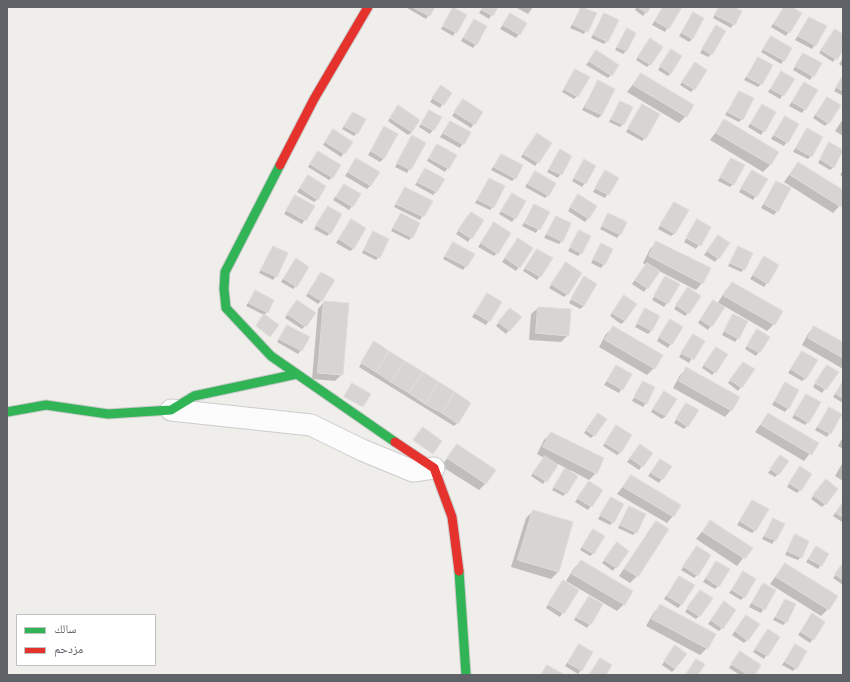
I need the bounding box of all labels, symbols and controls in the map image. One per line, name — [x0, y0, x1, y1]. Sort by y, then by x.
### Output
legend — [16, 614, 156, 666]
text: سالك — [54, 621, 76, 636]
text: مزدحم — [54, 641, 83, 656]

